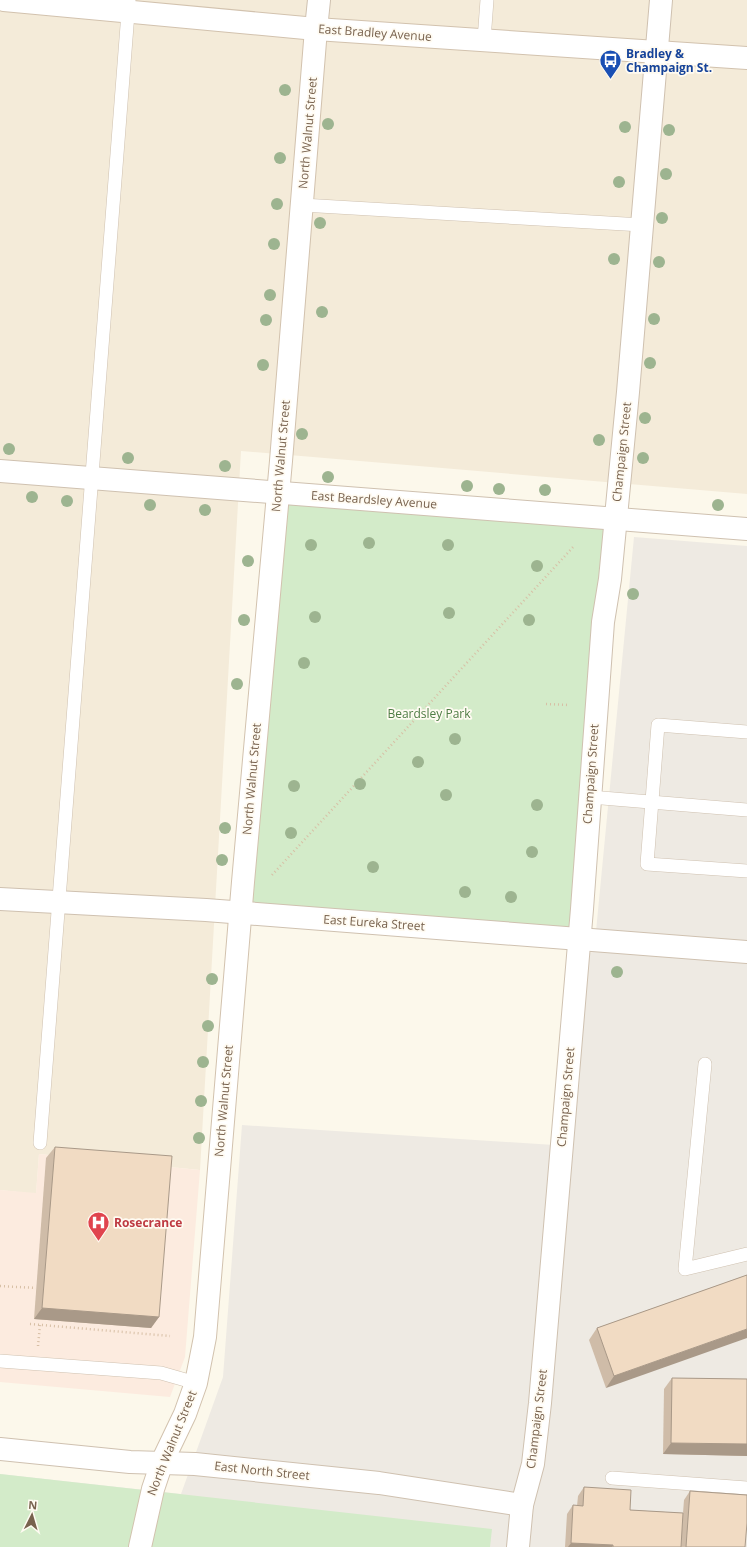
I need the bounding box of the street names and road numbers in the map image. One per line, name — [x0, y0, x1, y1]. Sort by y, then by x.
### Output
street label: East Bradley Avenue — [318, 20, 433, 45]
street label: North Walnut Street — [294, 76, 321, 190]
street label: North Walnut Street — [267, 399, 294, 513]
street label: Champaign Street — [608, 401, 635, 503]
street label: East Beardsley Avenue — [310, 487, 438, 512]
street label: North Walnut Street — [238, 722, 265, 836]
street label: Champaign Street — [579, 723, 602, 825]
street label: East Eureka Street — [323, 910, 425, 935]
street label: North Walnut Street — [210, 1044, 237, 1158]
street label: Champaign Street — [553, 1046, 578, 1148]
street label: Champaign Street — [522, 1368, 551, 1470]
street label: North Walnut Street — [143, 1388, 200, 1498]
street label: East North Street — [213, 1457, 311, 1484]

